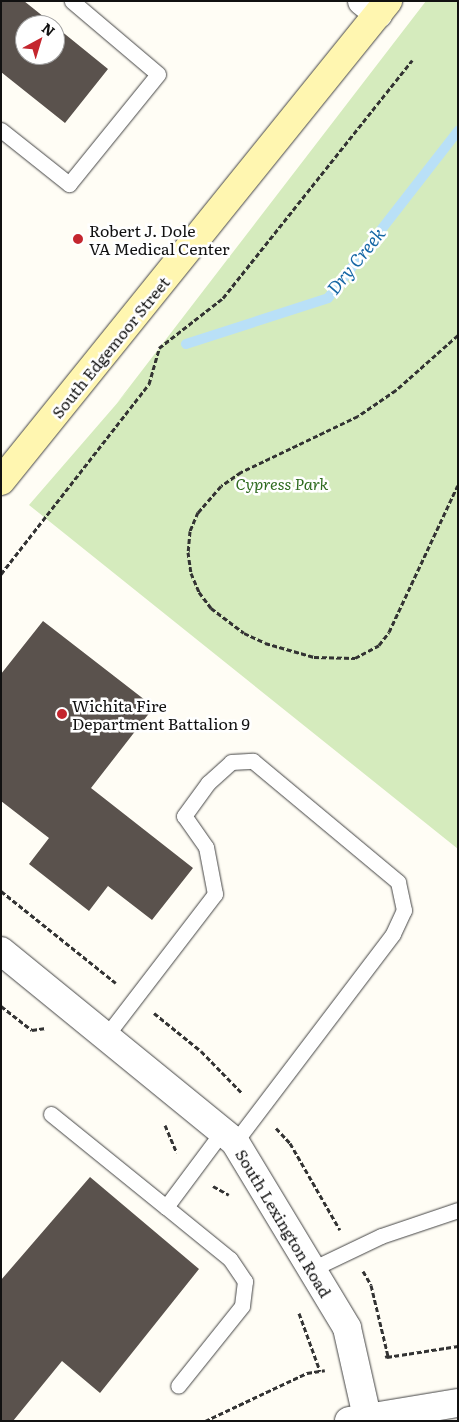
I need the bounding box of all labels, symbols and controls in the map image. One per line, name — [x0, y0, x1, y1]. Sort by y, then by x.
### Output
north arrow — [15, 15, 65, 65]
text: N — [38, 18, 60, 41]
place label: Robert J. Dole VA Medical Center — [89, 220, 230, 258]
water label: Dry Creek — [322, 223, 390, 299]
marker: Robert J. Dole VA Medical Center — [71, 232, 85, 246]
street label: South Edgemoor Street — [47, 273, 173, 421]
park label: Cypress Park — [236, 473, 328, 493]
place label: Wichita Fire Department Battalion 9 — [72, 695, 250, 733]
marker: Wichita Fire Department Battalion 9 — [56, 708, 68, 720]
street label: South Lexington Road — [232, 1145, 336, 1301]

